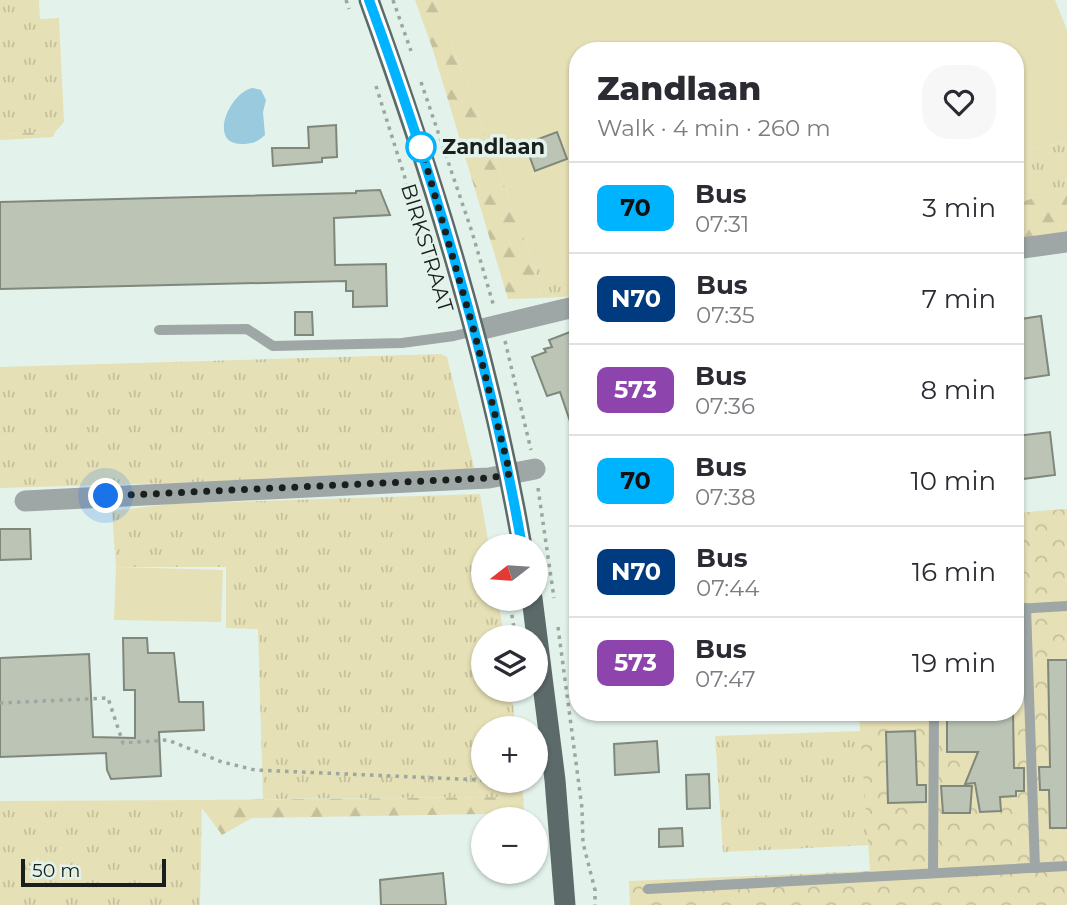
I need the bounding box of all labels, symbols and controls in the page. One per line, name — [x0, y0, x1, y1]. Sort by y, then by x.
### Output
button: heart — [922, 65, 996, 139]
text: Zandlaan — [597, 68, 761, 108]
text: Walk · 4 min · 260 m — [597, 114, 831, 142]
marker: Zandlaan — [406, 132, 436, 162]
place label: Zandlaan — [442, 134, 545, 159]
text: Bus — [695, 178, 747, 210]
street label: BIRKSTRAAT — [396, 180, 459, 315]
text: 3 min — [922, 192, 996, 224]
text: 70 — [620, 193, 651, 222]
text: 07:31 — [695, 210, 749, 238]
text: Bus — [696, 269, 748, 301]
text: 7 min — [922, 283, 996, 315]
text: N70 — [611, 284, 661, 313]
text: 07:35 — [696, 301, 755, 329]
text: Bus — [695, 360, 747, 392]
text: 8 min — [920, 374, 996, 406]
text: 573 — [614, 375, 657, 404]
text: 07:36 — [695, 392, 755, 420]
text: Bus — [695, 451, 747, 483]
text: 10 min — [910, 465, 996, 497]
text: 70 — [620, 466, 651, 495]
your location — [88, 478, 123, 513]
text: 07:38 — [695, 483, 756, 511]
north arrow — [471, 534, 548, 611]
map controls — [471, 534, 548, 884]
text: Bus — [696, 542, 748, 574]
text: 16 min — [912, 556, 996, 588]
text: N70 — [611, 557, 661, 586]
text: 07:44 — [696, 574, 760, 602]
button: layers — [471, 625, 548, 702]
text: Bus — [695, 633, 747, 665]
text: 19 min — [912, 647, 996, 679]
text: 573 — [614, 648, 657, 677]
text: 07:47 — [695, 665, 756, 693]
button: + — [471, 716, 548, 793]
button: − — [471, 807, 548, 884]
scale bar — [21, 856, 166, 888]
text: 50 m — [32, 859, 80, 882]

